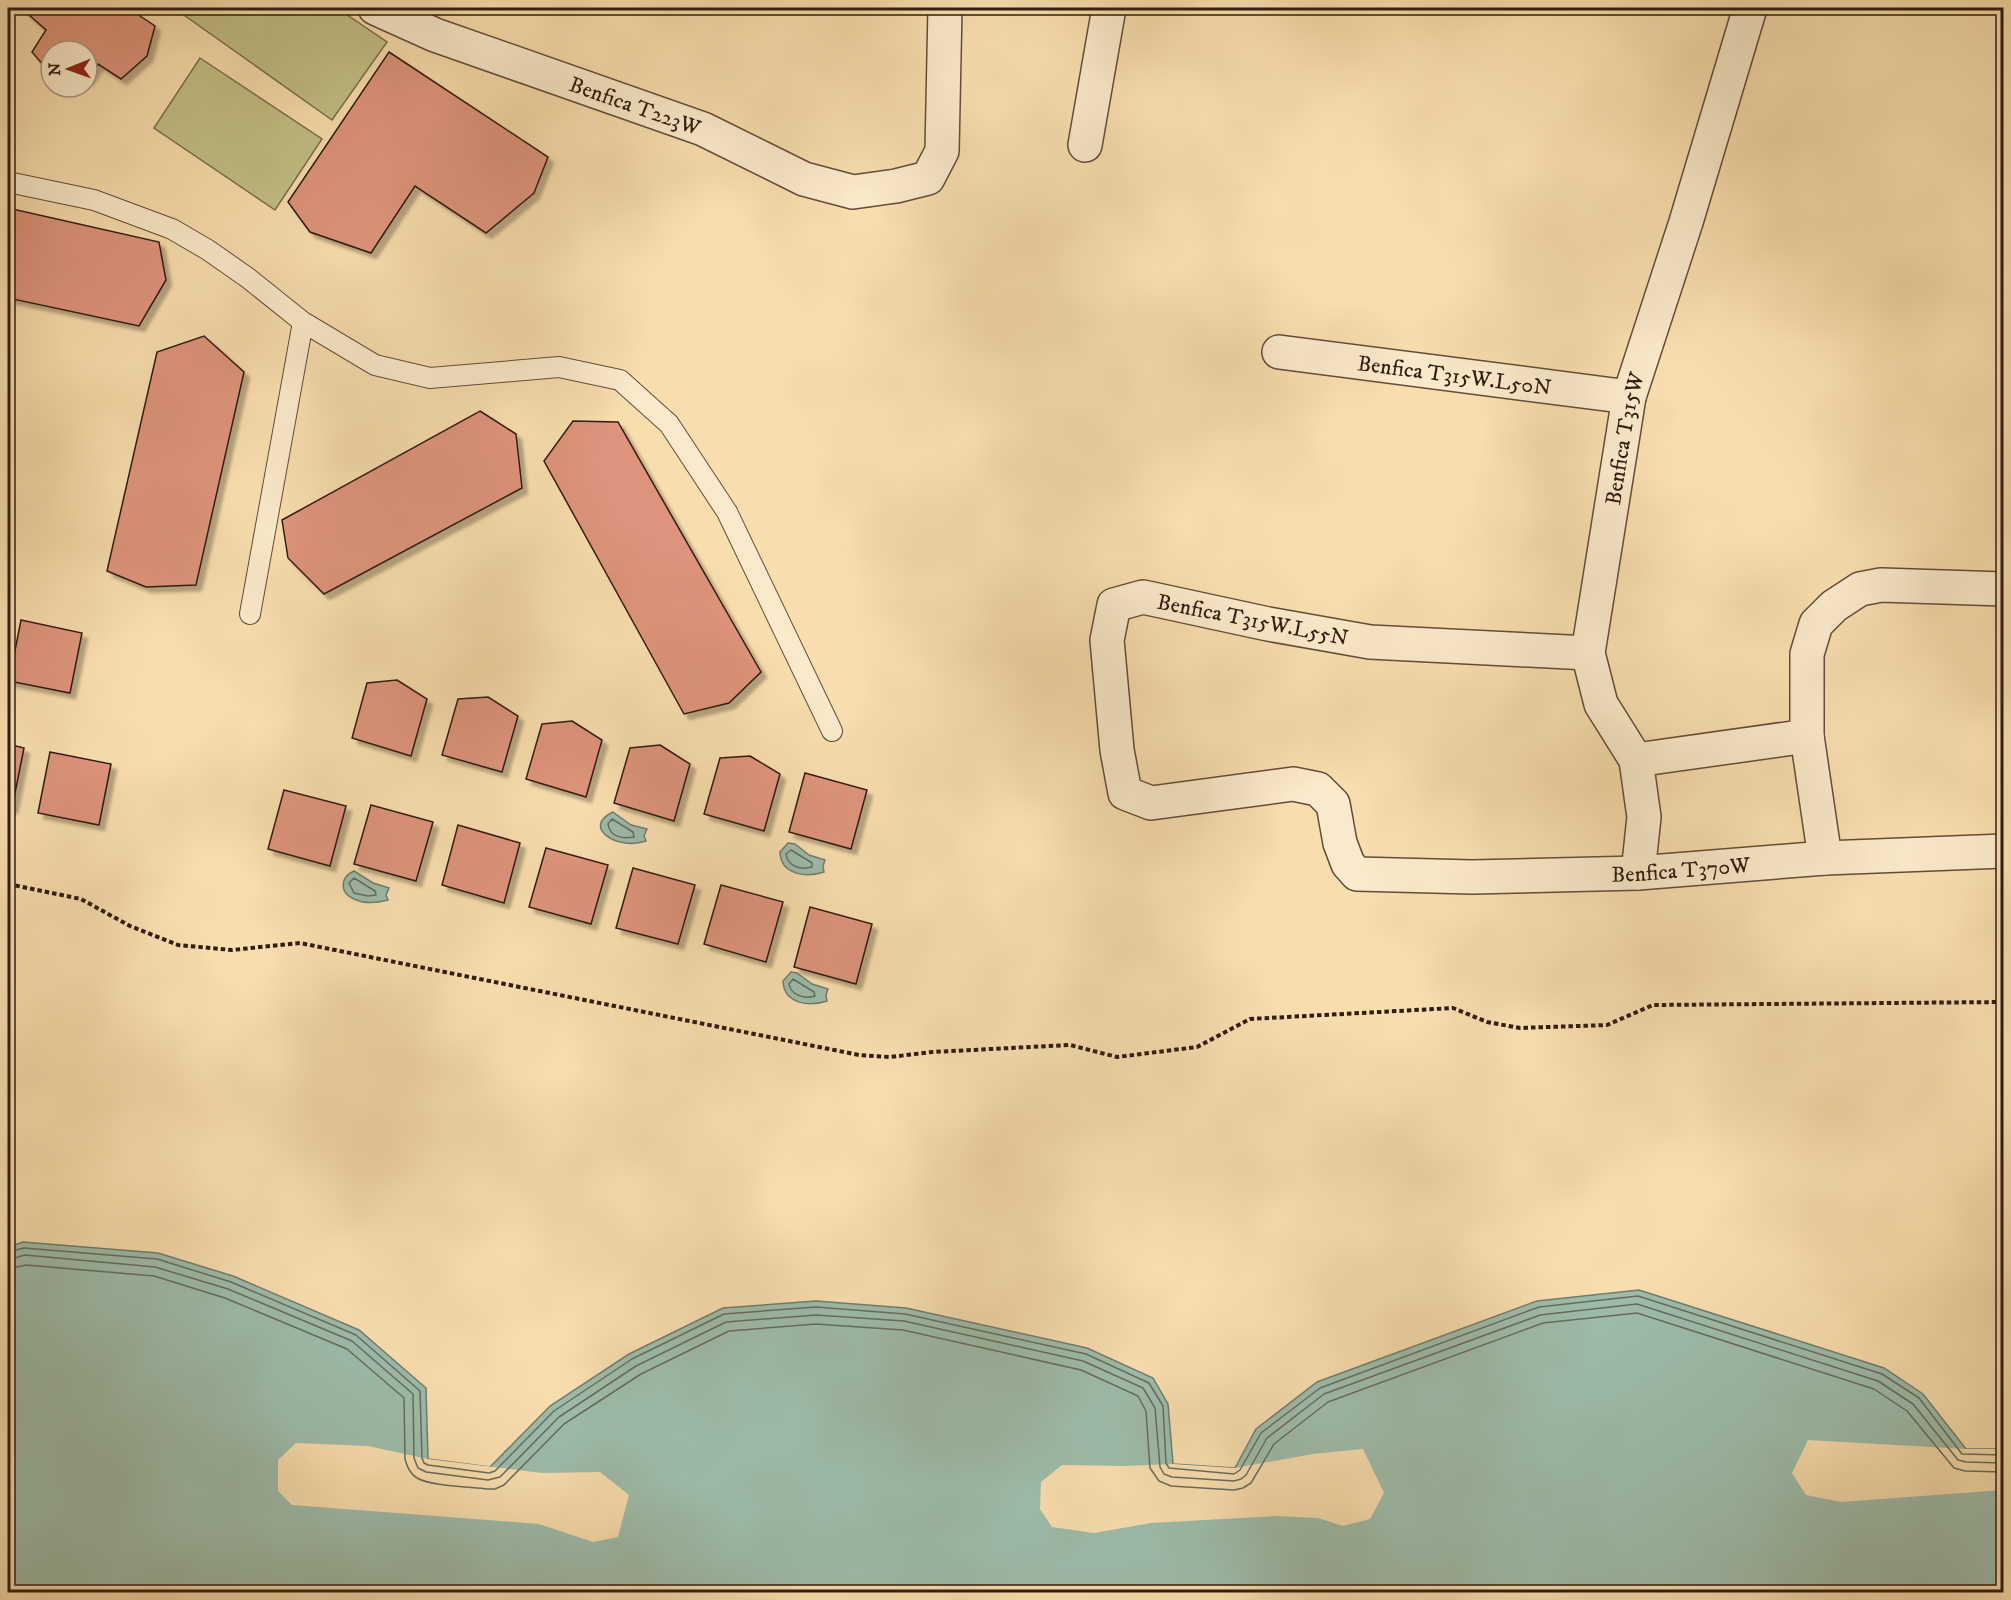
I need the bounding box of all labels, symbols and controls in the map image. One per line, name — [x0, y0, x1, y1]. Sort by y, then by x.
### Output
north arrow — [39, 39, 99, 99]
text: N — [45, 63, 65, 76]
street label: Benfica T223W — [566, 71, 705, 142]
street label: Benfica T315W.L50N — [1356, 350, 1553, 402]
street label: Benfica T315W — [1600, 368, 1651, 507]
street label: Benfica T315W.L55N — [1155, 589, 1351, 652]
street label: Benfica T370W — [1611, 852, 1752, 889]

